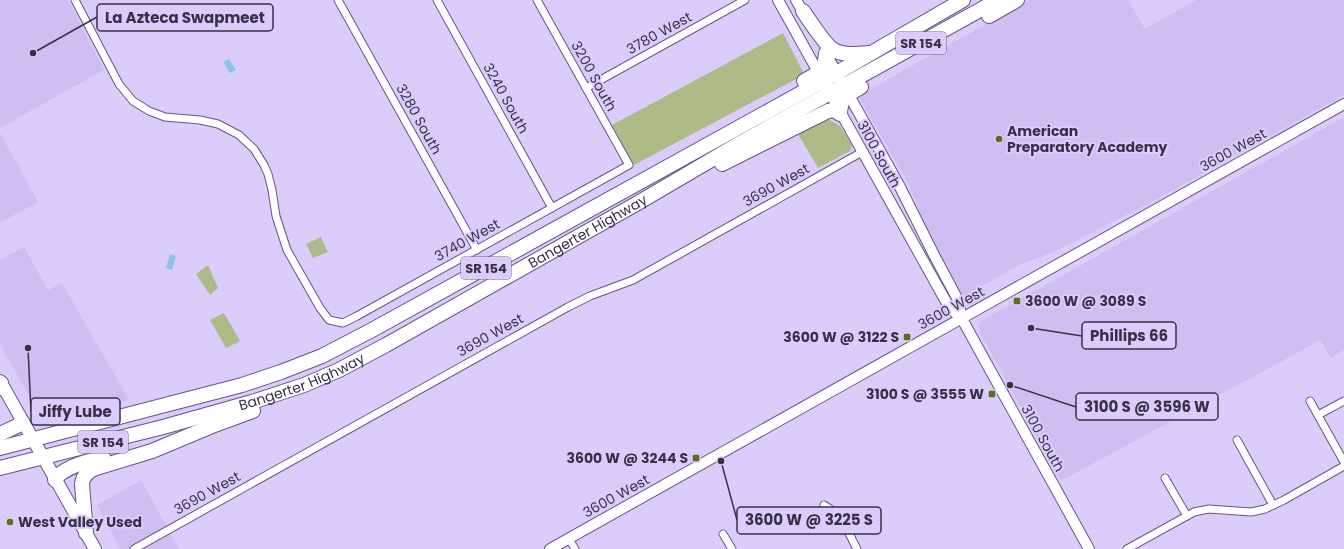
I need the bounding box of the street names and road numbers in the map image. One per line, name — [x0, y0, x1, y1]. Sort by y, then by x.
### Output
street label: 3780 West — [623, 7, 695, 59]
road number: SR 154 — [896, 32, 946, 54]
street label: 3200 South — [566, 37, 622, 115]
street label: 3240 South — [478, 59, 534, 137]
street label: 3280 South — [391, 80, 447, 158]
street label: 3100 South — [852, 117, 906, 191]
street label: 3600 West — [1196, 124, 1270, 176]
street label: 3690 West — [739, 159, 813, 211]
street label: Bangerter Highway — [524, 190, 651, 273]
street label: 3740 West — [431, 214, 503, 266]
road number: SR 154 — [461, 257, 511, 279]
street label: 3600 West — [914, 282, 988, 334]
street label: 3690 West — [453, 309, 527, 361]
street label: Bangerter Highway — [236, 348, 368, 415]
street label: 3100 South — [1016, 401, 1070, 475]
road number: SR 154 — [78, 431, 128, 453]
street label: 3690 West — [170, 467, 244, 519]
street label: 3600 West — [579, 470, 653, 522]

